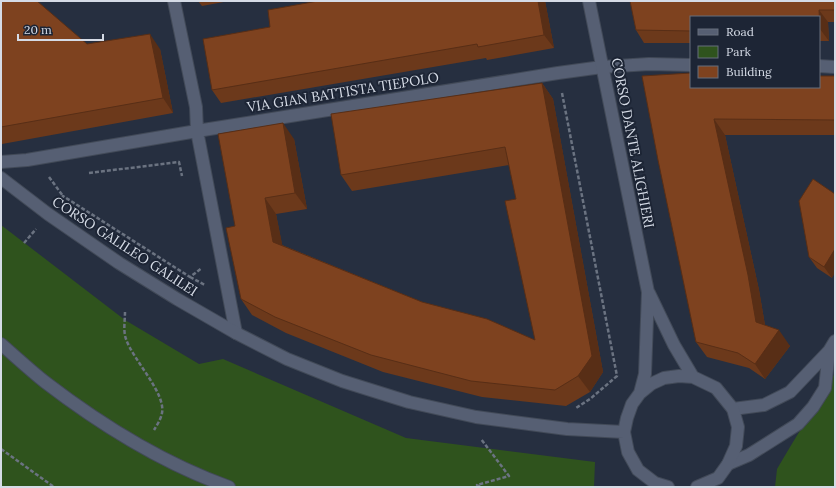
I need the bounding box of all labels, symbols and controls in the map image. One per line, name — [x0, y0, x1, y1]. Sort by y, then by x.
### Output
scale bar — [18, 16, 103, 42]
legend — [690, 16, 820, 88]
text: 20 m — [24, 22, 52, 37]
text: Road — [726, 24, 754, 39]
text: Park — [726, 44, 752, 59]
street label: CORSO DANTE ALIGHIERI — [608, 56, 658, 230]
text: Building — [726, 64, 772, 79]
street label: VIA GIAN BATTISTA TIEPOLO — [245, 68, 440, 116]
street label: CORSO GALILEO GALILEI — [49, 192, 201, 300]

